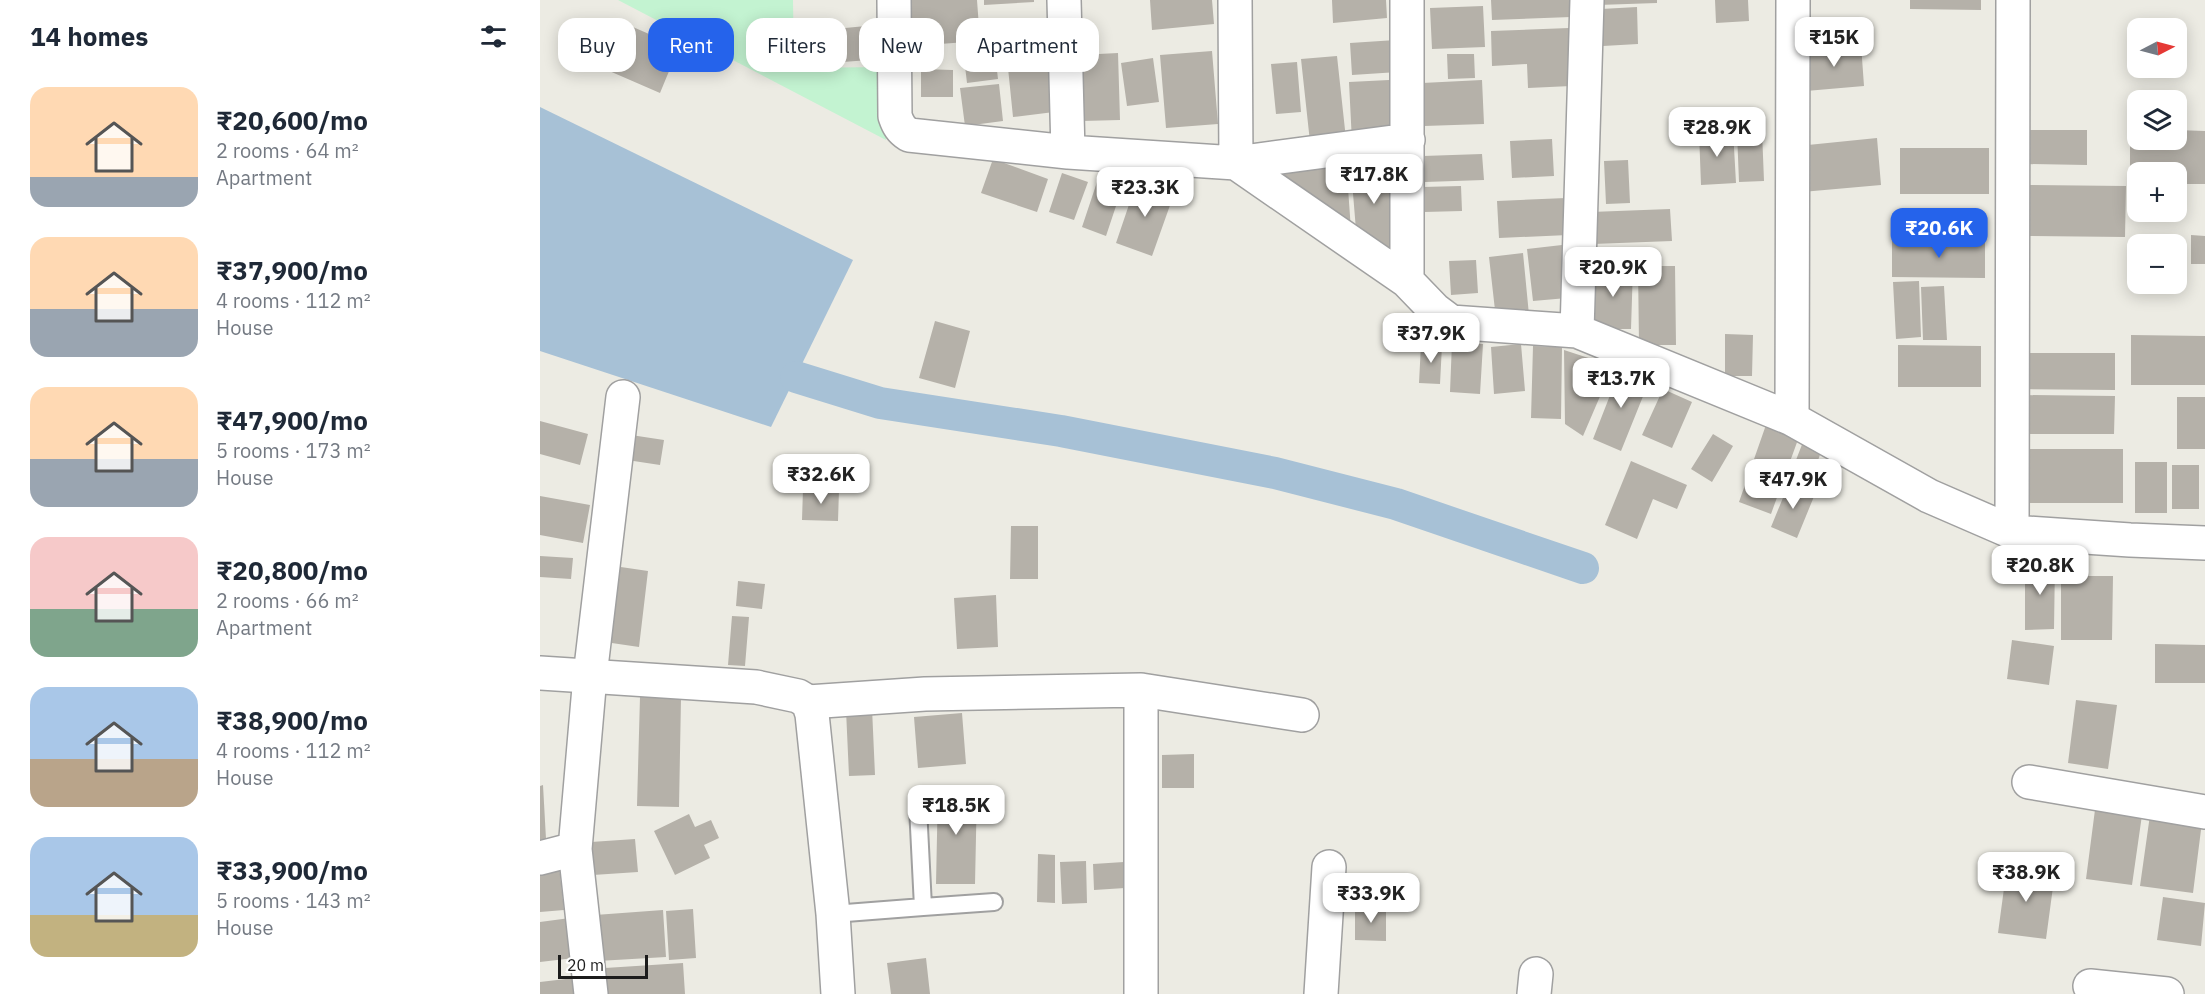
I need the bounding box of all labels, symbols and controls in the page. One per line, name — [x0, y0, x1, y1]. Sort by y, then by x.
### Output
pin: ₹15K — [1798, 17, 1870, 68]
chip: Buy — [558, 18, 636, 72]
chip: Rent — [648, 18, 734, 72]
chip: Filters — [746, 18, 847, 72]
chip: New — [859, 18, 944, 72]
chip: Apartment — [956, 18, 1099, 72]
north arrow — [2127, 18, 2187, 78]
map controls — [2127, 18, 2187, 294]
text: 14 homes — [30, 19, 148, 53]
icon: filters — [477, 20, 510, 53]
text: ₹15K — [1809, 23, 1859, 50]
button: layers — [2127, 90, 2187, 150]
text: ₹20,600/mo — [216, 103, 368, 137]
pin: ₹28.9K — [1668, 107, 1766, 158]
icon: home — [78, 111, 150, 183]
text: ₹28.9K — [1683, 113, 1751, 140]
text: 2 rooms · 64 m² — [216, 137, 359, 164]
pin: ₹17.8K — [1325, 154, 1423, 205]
text: ₹17.8K — [1340, 160, 1408, 187]
button: + — [2127, 162, 2187, 222]
text: Apartment — [216, 164, 312, 191]
pin: ₹23.3K — [1096, 167, 1194, 218]
text: ₹23.3K — [1111, 173, 1179, 200]
pin: ₹20.6K — [1890, 208, 1988, 259]
text: ₹20.6K — [1905, 214, 1973, 241]
button: − — [2127, 234, 2187, 294]
pin: ₹20.9K — [1564, 247, 1662, 298]
text: ₹37,900/mo — [216, 253, 368, 287]
text: ₹20.9K — [1579, 253, 1647, 280]
icon: home — [78, 261, 150, 333]
text: 4 rooms · 112 m² — [216, 287, 371, 314]
pin: ₹37.9K — [1382, 313, 1480, 364]
text: House — [216, 314, 273, 341]
text: ₹37.9K — [1397, 319, 1465, 346]
pin: ₹13.7K — [1572, 358, 1670, 409]
text: ₹13.7K — [1587, 364, 1655, 391]
text: ₹47,900/mo — [216, 403, 368, 437]
icon: home — [78, 411, 150, 483]
text: 5 rooms · 173 m² — [216, 437, 371, 464]
pin: ₹32.6K — [772, 454, 870, 505]
pin: ₹47.9K — [1744, 459, 1842, 510]
text: ₹32.6K — [787, 460, 855, 487]
text: House — [216, 464, 273, 491]
text: ₹47.9K — [1759, 465, 1827, 492]
pin: ₹20.8K — [1991, 545, 2089, 596]
text: ₹20.8K — [2006, 551, 2074, 578]
text: ₹20,800/mo — [216, 553, 368, 587]
icon: home — [78, 561, 150, 633]
text: 2 rooms · 66 m² — [216, 587, 359, 614]
text: Apartment — [216, 614, 312, 641]
text: ₹38,900/mo — [216, 703, 368, 737]
icon: home — [78, 711, 150, 783]
text: 4 rooms · 112 m² — [216, 737, 371, 764]
text: House — [216, 764, 273, 791]
pin: ₹18.5K — [907, 785, 1005, 836]
text: ₹18.5K — [922, 791, 990, 818]
pin: ₹38.9K — [1977, 852, 2075, 903]
text: ₹33,900/mo — [216, 853, 368, 887]
text: ₹38.9K — [1992, 858, 2060, 885]
icon: home — [78, 861, 150, 933]
pin: ₹33.9K — [1322, 873, 1420, 924]
text: ₹33.9K — [1337, 879, 1405, 906]
text: 5 rooms · 143 m² — [216, 887, 371, 914]
text: House — [216, 914, 273, 941]
scale bar — [558, 952, 648, 980]
text: 20 m — [567, 955, 604, 975]

